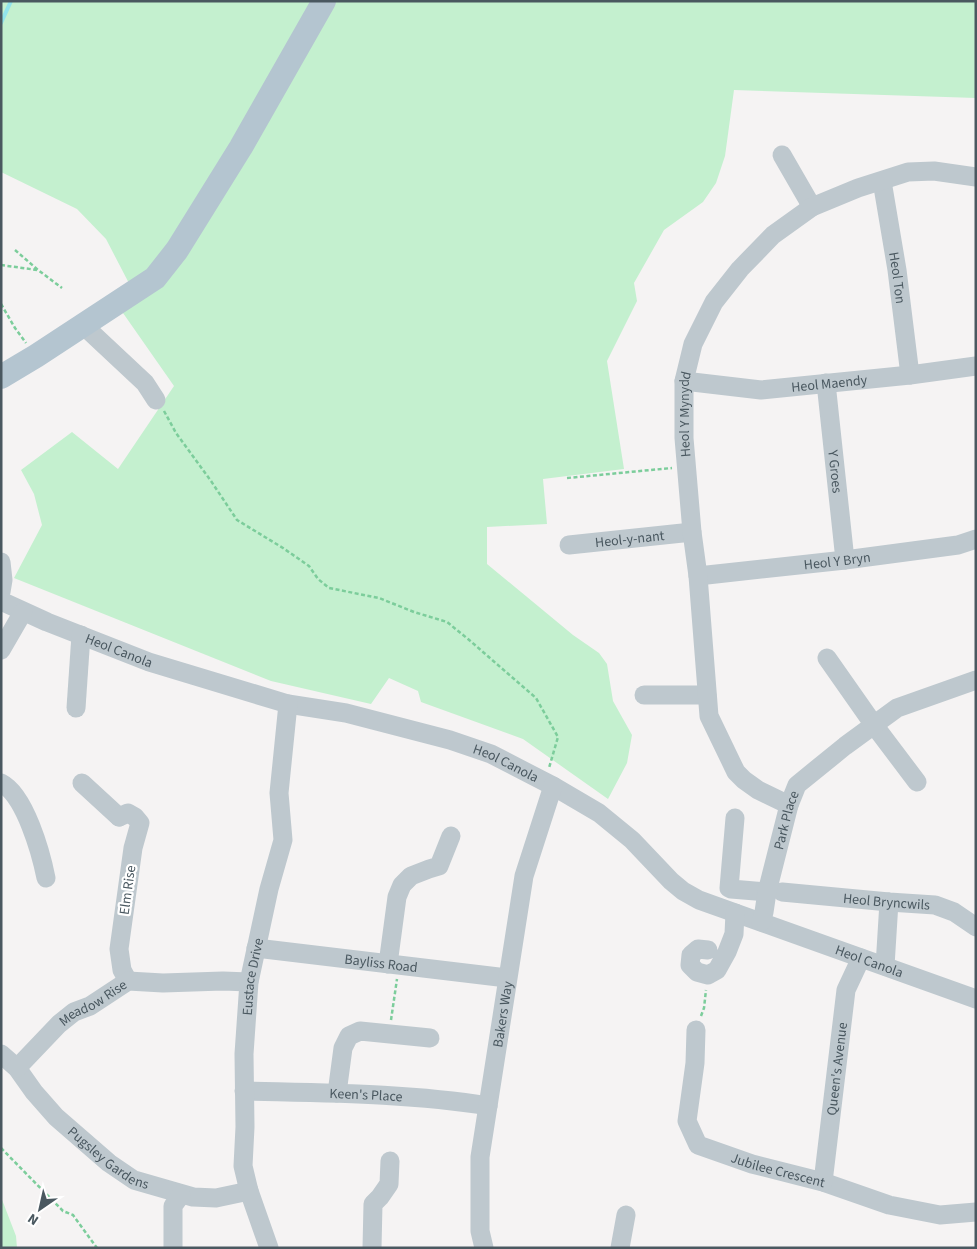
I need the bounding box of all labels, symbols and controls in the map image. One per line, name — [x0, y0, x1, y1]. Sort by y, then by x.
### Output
street label: Heol Ton — [883, 251, 910, 305]
street label: Heol Y Mynydd — [675, 369, 697, 458]
street label: Heol Maendy — [790, 370, 869, 398]
street label: Y Groes — [822, 448, 847, 494]
street label: Heol-y-nant — [594, 526, 666, 553]
street label: Heol Y Bryn — [803, 548, 872, 575]
street label: Heol Canola — [82, 629, 155, 673]
street label: Heol Canola — [470, 740, 542, 788]
street label: Park Place — [769, 788, 805, 852]
street label: Elm Rise — [115, 864, 141, 916]
street label: Heol Bryncwils — [842, 889, 931, 916]
street label: Eustace Drive — [238, 936, 269, 1016]
street label: Heol Canola — [832, 940, 906, 983]
street label: Bayliss Road — [343, 950, 419, 978]
street label: Meadow Rise — [55, 975, 131, 1031]
street label: Bakers Way — [488, 979, 518, 1049]
street label: Queen's Avenue — [822, 1021, 853, 1117]
street label: Keen's Place — [329, 1084, 403, 1107]
street label: Pugsley Gardens — [63, 1122, 151, 1195]
street label: Jubilee Crescent — [728, 1148, 827, 1193]
north arrow — [15, 1184, 65, 1234]
text: N — [24, 1208, 43, 1230]

